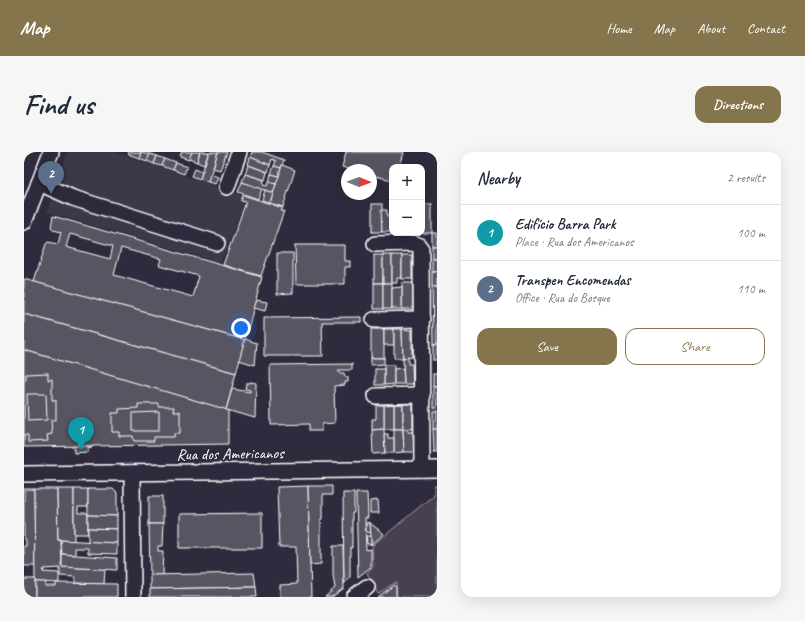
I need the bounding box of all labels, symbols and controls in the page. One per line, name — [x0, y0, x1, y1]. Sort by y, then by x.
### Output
text: Map — [20, 16, 50, 40]
text: Home — [606, 20, 632, 37]
text: Map — [654, 20, 675, 37]
text: About — [697, 20, 725, 37]
text: Contact — [747, 20, 785, 37]
button: Directions — [695, 86, 781, 123]
text: Find us — [24, 87, 94, 122]
pin: 2 — [38, 161, 64, 194]
north arrow — [341, 164, 377, 200]
map controls — [389, 164, 425, 236]
button: + — [389, 164, 425, 200]
text: Nearby — [477, 168, 520, 189]
text: 2 results — [727, 170, 765, 186]
button: − — [389, 200, 425, 236]
text: Edifício Barra Park — [515, 215, 615, 234]
text: 1 — [487, 225, 493, 241]
text: 100 m — [737, 225, 765, 241]
text: Place · Rua dos Americanos — [515, 234, 634, 250]
text: Transpen Encomendas — [515, 271, 630, 290]
text: 2 — [487, 281, 493, 297]
text: 110 m — [737, 281, 765, 297]
text: Office · Rua do Bosque — [515, 290, 610, 306]
your location — [231, 318, 251, 338]
button: Save — [477, 328, 617, 365]
button: Share — [625, 328, 765, 365]
pin: 1 — [68, 417, 94, 450]
street label: Rua dos Americanos — [176, 443, 285, 465]

